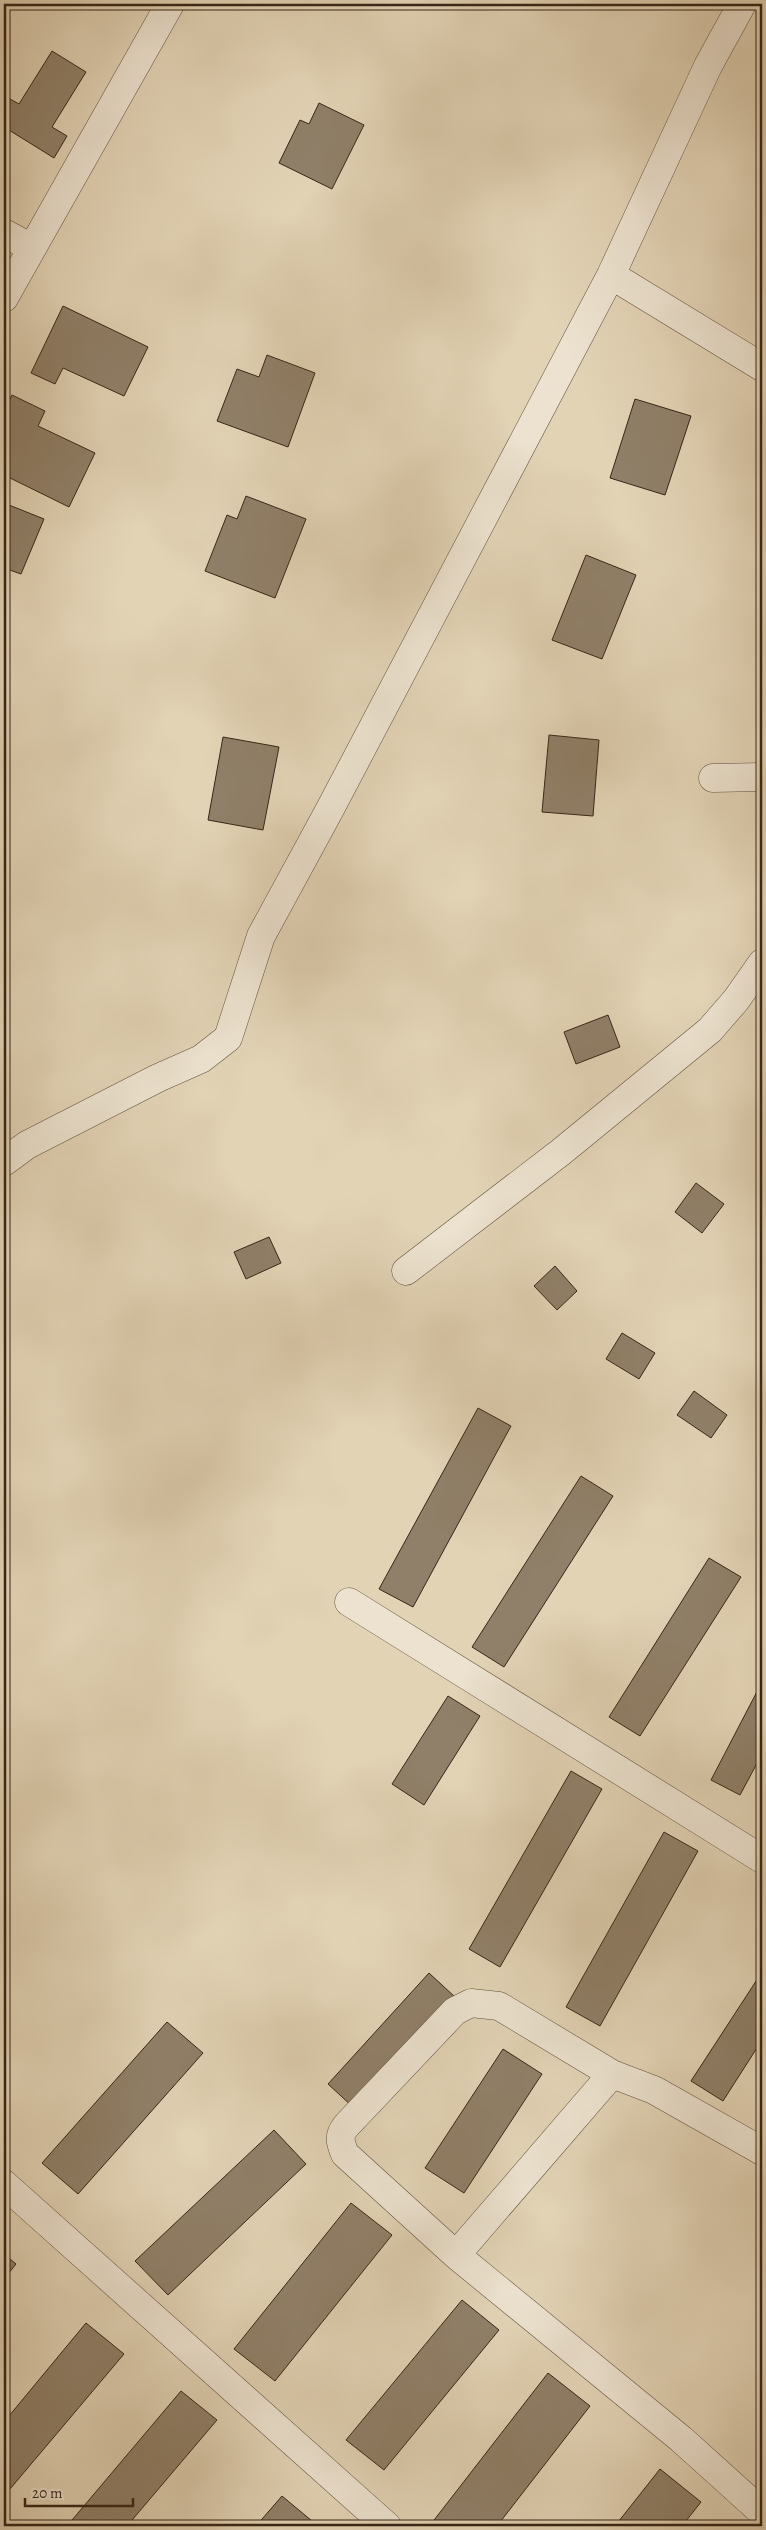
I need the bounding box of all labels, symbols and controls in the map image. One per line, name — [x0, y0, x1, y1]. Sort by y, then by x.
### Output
scale bar — [25, 2475, 132, 2507]
text: 20 m — [32, 2483, 63, 2503]

